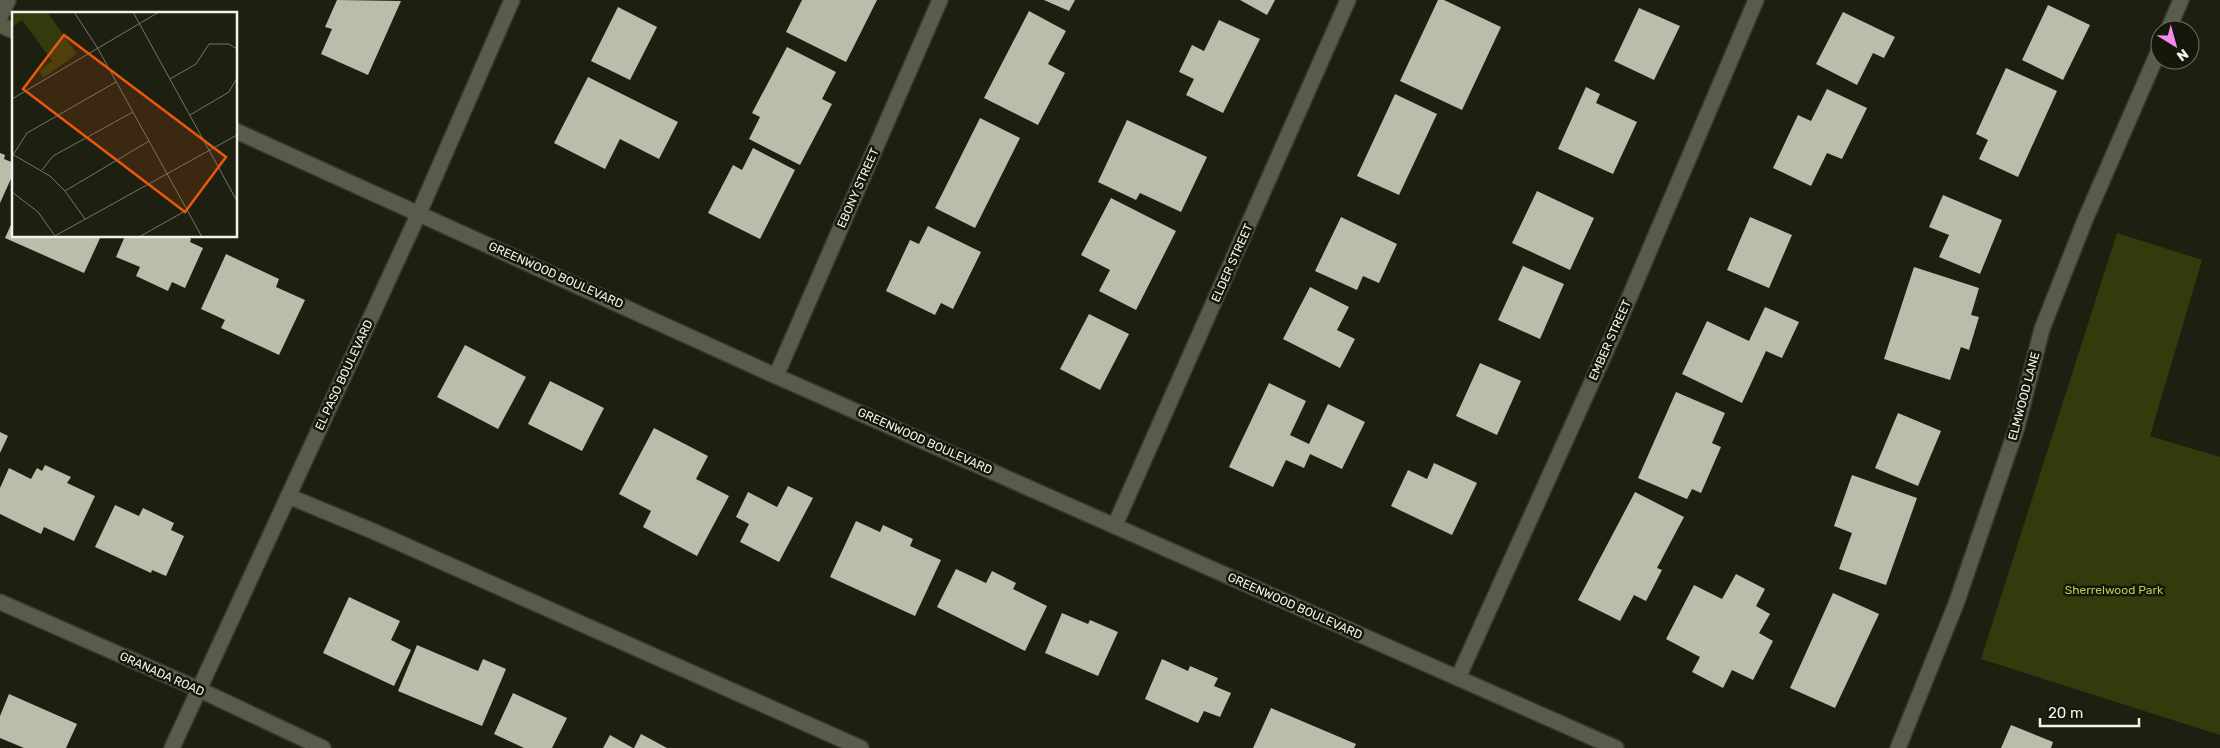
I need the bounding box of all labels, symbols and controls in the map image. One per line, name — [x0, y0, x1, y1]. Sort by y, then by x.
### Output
inset map — [12, 12, 238, 238]
north arrow — [2150, 20, 2200, 70]
text: N — [2173, 45, 2192, 65]
street label: EBONY STREET — [834, 146, 882, 230]
street label: ELDER STREET — [1209, 222, 1256, 304]
street label: GREENWOOD BOULEVARD — [487, 239, 625, 311]
street label: EMBER STREET — [1586, 298, 1634, 382]
street label: EL PASO BOULEVARD — [312, 318, 376, 432]
street label: ELMWOOD LANE — [2005, 350, 2043, 442]
street label: GREENWOOD BOULEVARD — [856, 405, 994, 477]
street label: GREENWOOD BOULEVARD — [1226, 570, 1364, 642]
park label: Sherrelwood Park — [2065, 583, 2164, 597]
street label: GRANADA ROAD — [117, 649, 207, 699]
scale bar — [2040, 696, 2139, 728]
text: 20 m — [2048, 704, 2083, 722]

